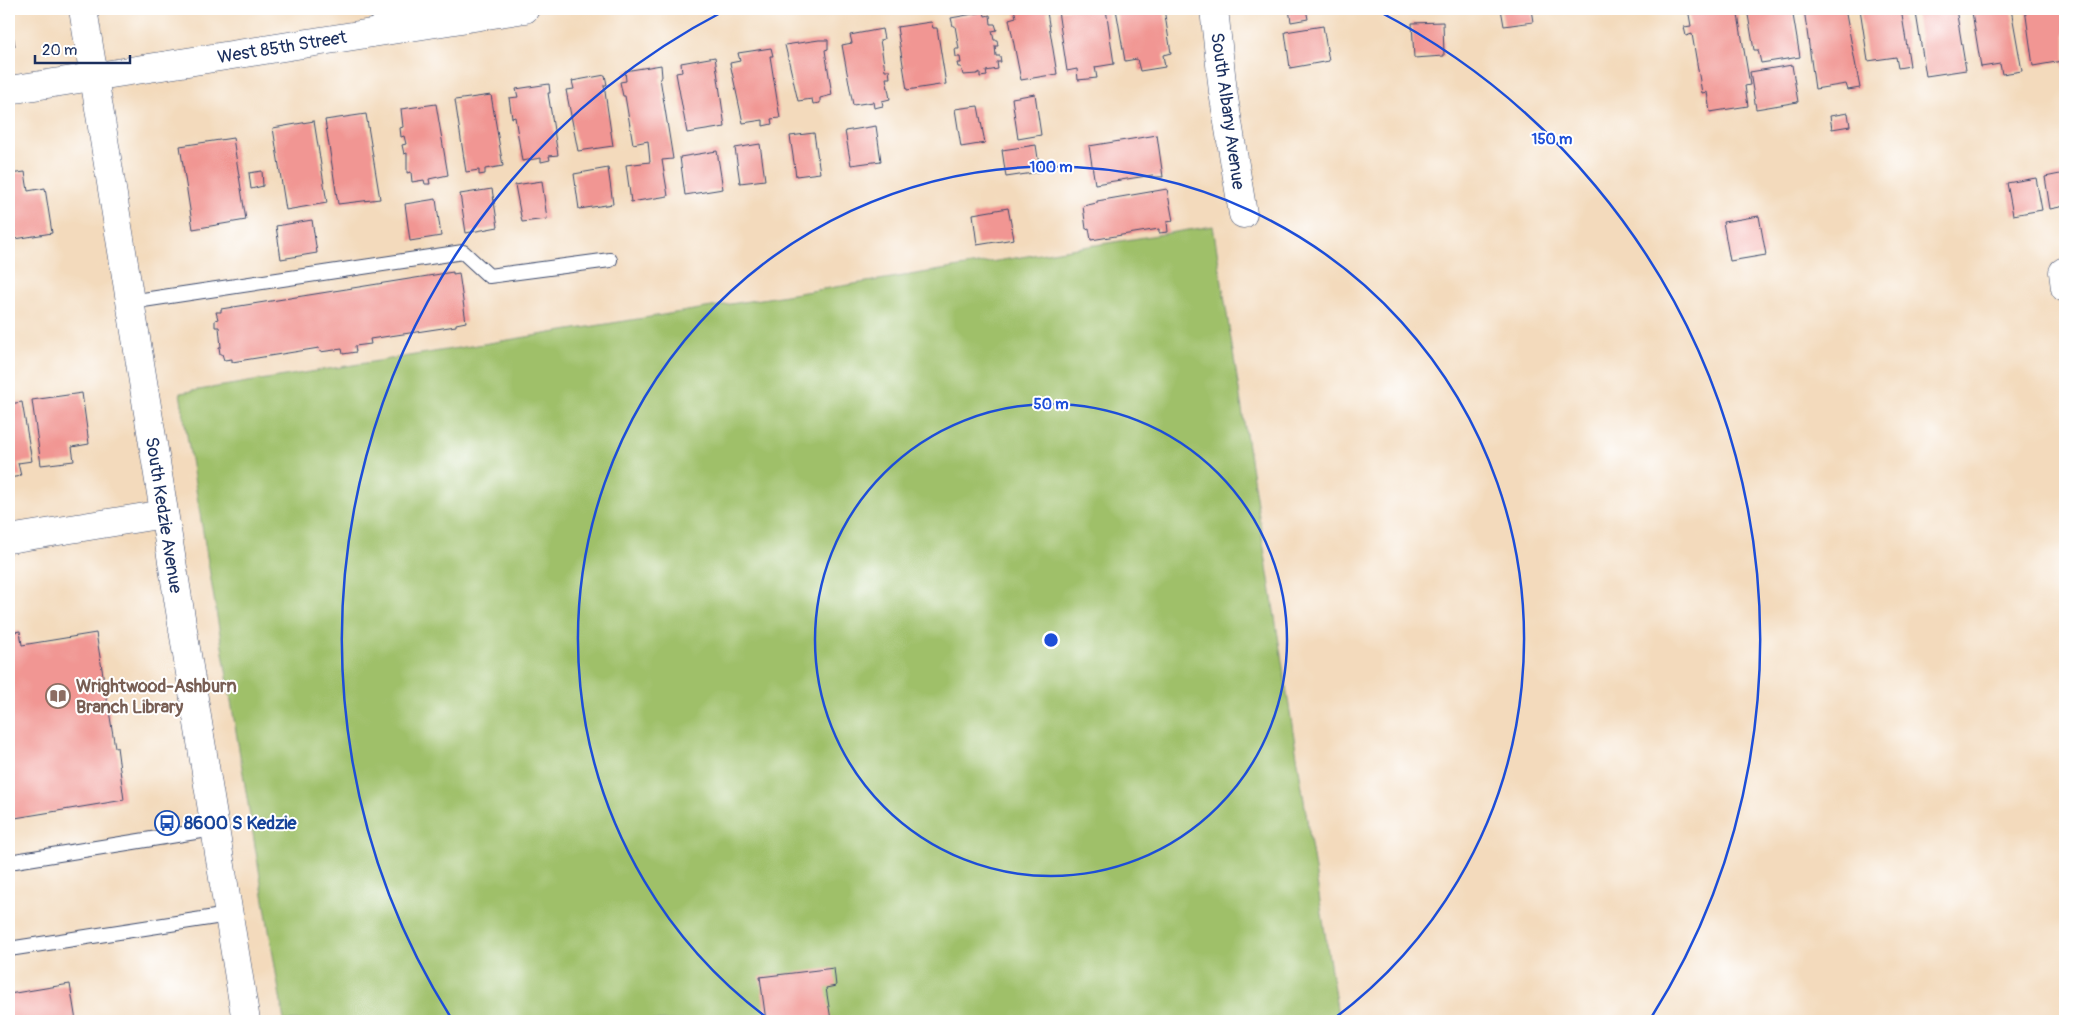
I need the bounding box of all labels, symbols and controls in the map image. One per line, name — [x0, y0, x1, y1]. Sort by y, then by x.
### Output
street label: West 85th Street — [216, 26, 349, 69]
street label: South Albany Avenue — [1205, 31, 1250, 191]
scale bar — [35, 32, 130, 64]
text: 20 m — [42, 41, 77, 60]
text: 150 m — [1532, 130, 1572, 149]
text: 100 m — [1030, 158, 1072, 177]
text: 50 m — [1034, 395, 1068, 414]
street label: South Kedzie Avenue — [140, 435, 187, 595]
centre of rings — [1042, 631, 1060, 649]
place label: Wrightwood-Ashburn Branch Library — [76, 675, 237, 719]
library icon: Wrightwood-Ashburn Branch Library — [45, 683, 71, 709]
bus stop icon: 8600 S Kedzie — [154, 810, 180, 836]
place label: 8600 S Kedzie — [184, 812, 298, 835]

